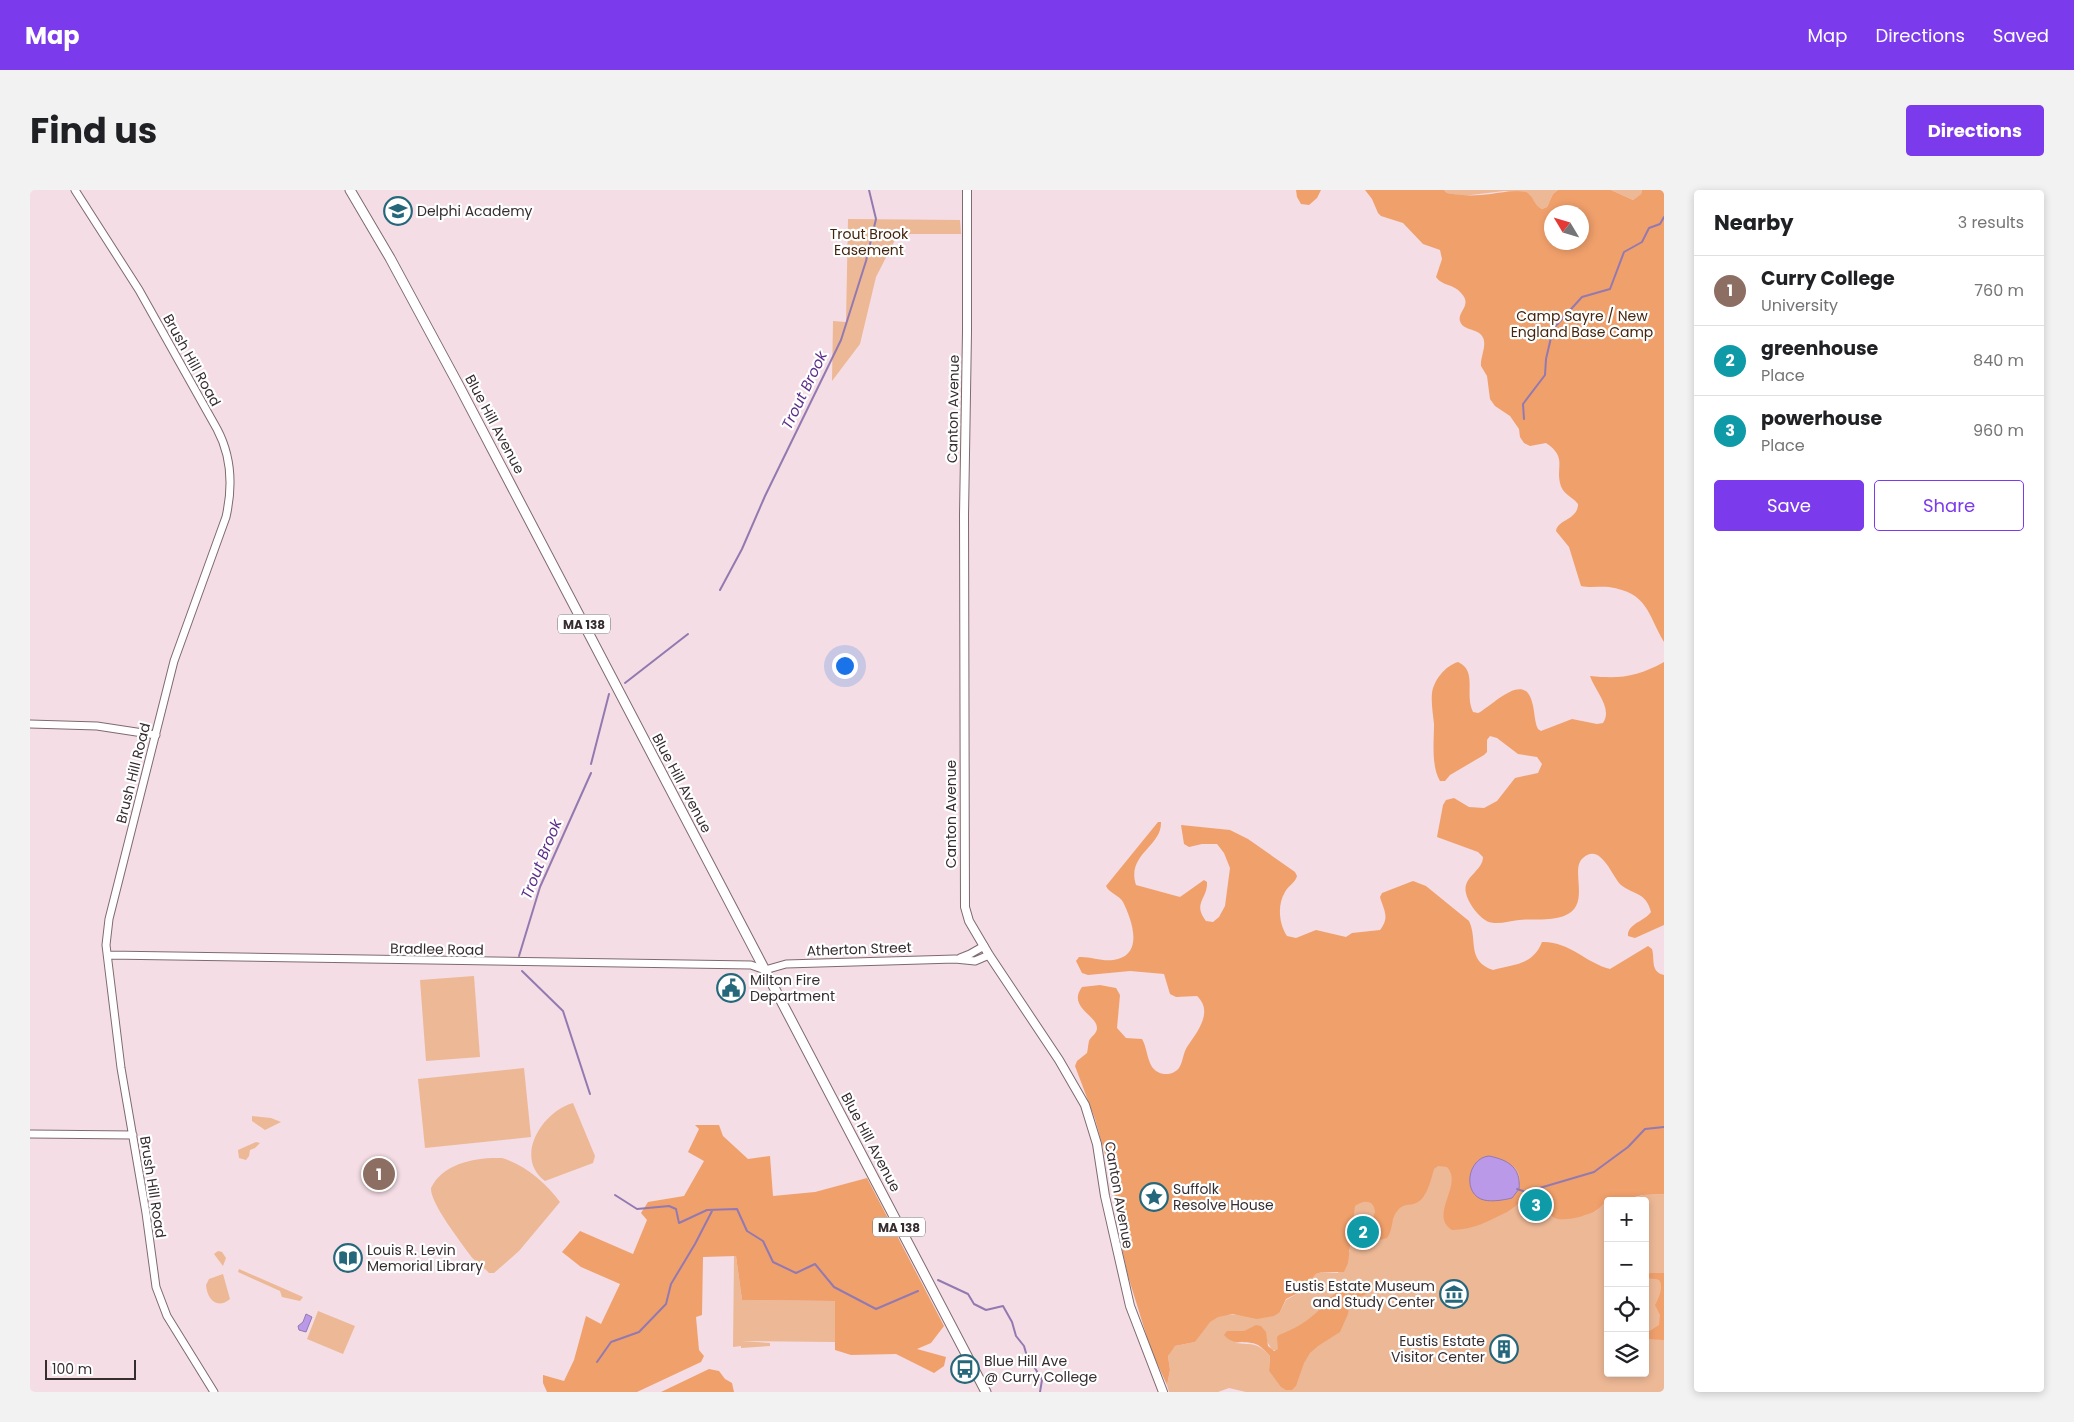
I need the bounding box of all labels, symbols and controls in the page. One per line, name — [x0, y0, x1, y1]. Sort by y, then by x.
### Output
text: Map — [25, 19, 80, 52]
text: Map — [1808, 23, 1847, 48]
text: Directions — [1875, 23, 1965, 48]
text: Saved — [1993, 23, 2049, 48]
button: Directions — [1906, 105, 2044, 156]
text: Find us — [30, 106, 157, 155]
school or university icon: Delphi Academy — [383, 196, 413, 226]
place label: Delphi Academy — [417, 201, 533, 221]
north arrow — [1544, 205, 1589, 250]
text: Nearby — [1714, 208, 1794, 237]
text: 3 results — [1958, 211, 2024, 234]
park label: Trout Brook Easement — [830, 224, 909, 260]
text: Curry College — [1761, 265, 1895, 292]
text: 1 — [1727, 279, 1733, 302]
text: 760 m — [1974, 279, 2024, 302]
text: University — [1761, 294, 1838, 317]
park label: Camp Sayre / New England Base Camp — [1511, 306, 1653, 342]
street label: Brush Hill Road — [158, 310, 226, 410]
text: greenhouse — [1761, 335, 1878, 362]
water label: Trout Brook — [776, 346, 833, 433]
text: 2 — [1725, 349, 1735, 372]
text: 840 m — [1973, 349, 2024, 372]
street label: Canton Avenue — [942, 354, 964, 463]
text: Place — [1761, 364, 1805, 387]
street label: Blue Hill Avenue — [460, 371, 530, 477]
text: powerhouse — [1761, 405, 1882, 432]
text: 3 — [1725, 419, 1735, 442]
text: 960 m — [1973, 419, 2024, 442]
text: Place — [1761, 434, 1805, 457]
button: Save — [1714, 480, 1864, 531]
button: Share — [1874, 480, 2024, 531]
road number: MA 138 — [558, 614, 610, 634]
your location — [832, 653, 858, 679]
street label: Brush Hill Road — [111, 721, 155, 825]
street label: Blue Hill Avenue — [647, 730, 717, 836]
street label: Canton Avenue — [941, 759, 961, 868]
water label: Trout Brook — [515, 815, 567, 902]
street label: Atherton Street — [806, 937, 912, 961]
street label: Bradlee Road — [390, 938, 484, 960]
place label: Milton Fire Department — [750, 970, 835, 1006]
public building icon: Milton Fire Department — [716, 973, 746, 1003]
street label: Blue Hill Avenue — [836, 1089, 906, 1195]
street label: Brush Hill Road — [135, 1135, 171, 1239]
street label: Canton Avenue — [1100, 1140, 1138, 1251]
pin: 1 — [363, 1155, 395, 1193]
place label: Suffolk Resolve House — [1173, 1179, 1274, 1215]
place icon: Suffolk Resolve House — [1139, 1182, 1169, 1212]
pin: 3 — [1520, 1186, 1552, 1224]
map controls — [1604, 1197, 1649, 1377]
button: + — [1604, 1197, 1649, 1242]
pin: 2 — [1347, 1213, 1379, 1251]
road number: MA 138 — [873, 1218, 925, 1236]
place label: Louis R. Levin Memorial Library — [367, 1240, 483, 1276]
button: − — [1604, 1242, 1649, 1287]
library icon: Louis R. Levin Memorial Library — [333, 1243, 363, 1273]
place label: Eustis Estate Museum and Study Center — [1285, 1276, 1435, 1312]
museum icon: Eustis Estate Museum and Study Center — [1439, 1279, 1469, 1309]
button: locate — [1604, 1287, 1649, 1332]
place label: Eustis Estate Visitor Center — [1391, 1331, 1485, 1367]
button: layers — [1604, 1332, 1649, 1377]
building icon: Eustis Estate Visitor Center — [1489, 1334, 1519, 1364]
place label: Blue Hill Ave @ Curry College — [984, 1351, 1098, 1387]
bus stop icon: Blue Hill Ave @ Curry College — [950, 1354, 980, 1384]
scale bar — [45, 1357, 136, 1380]
text: 100 m — [52, 1359, 92, 1379]

